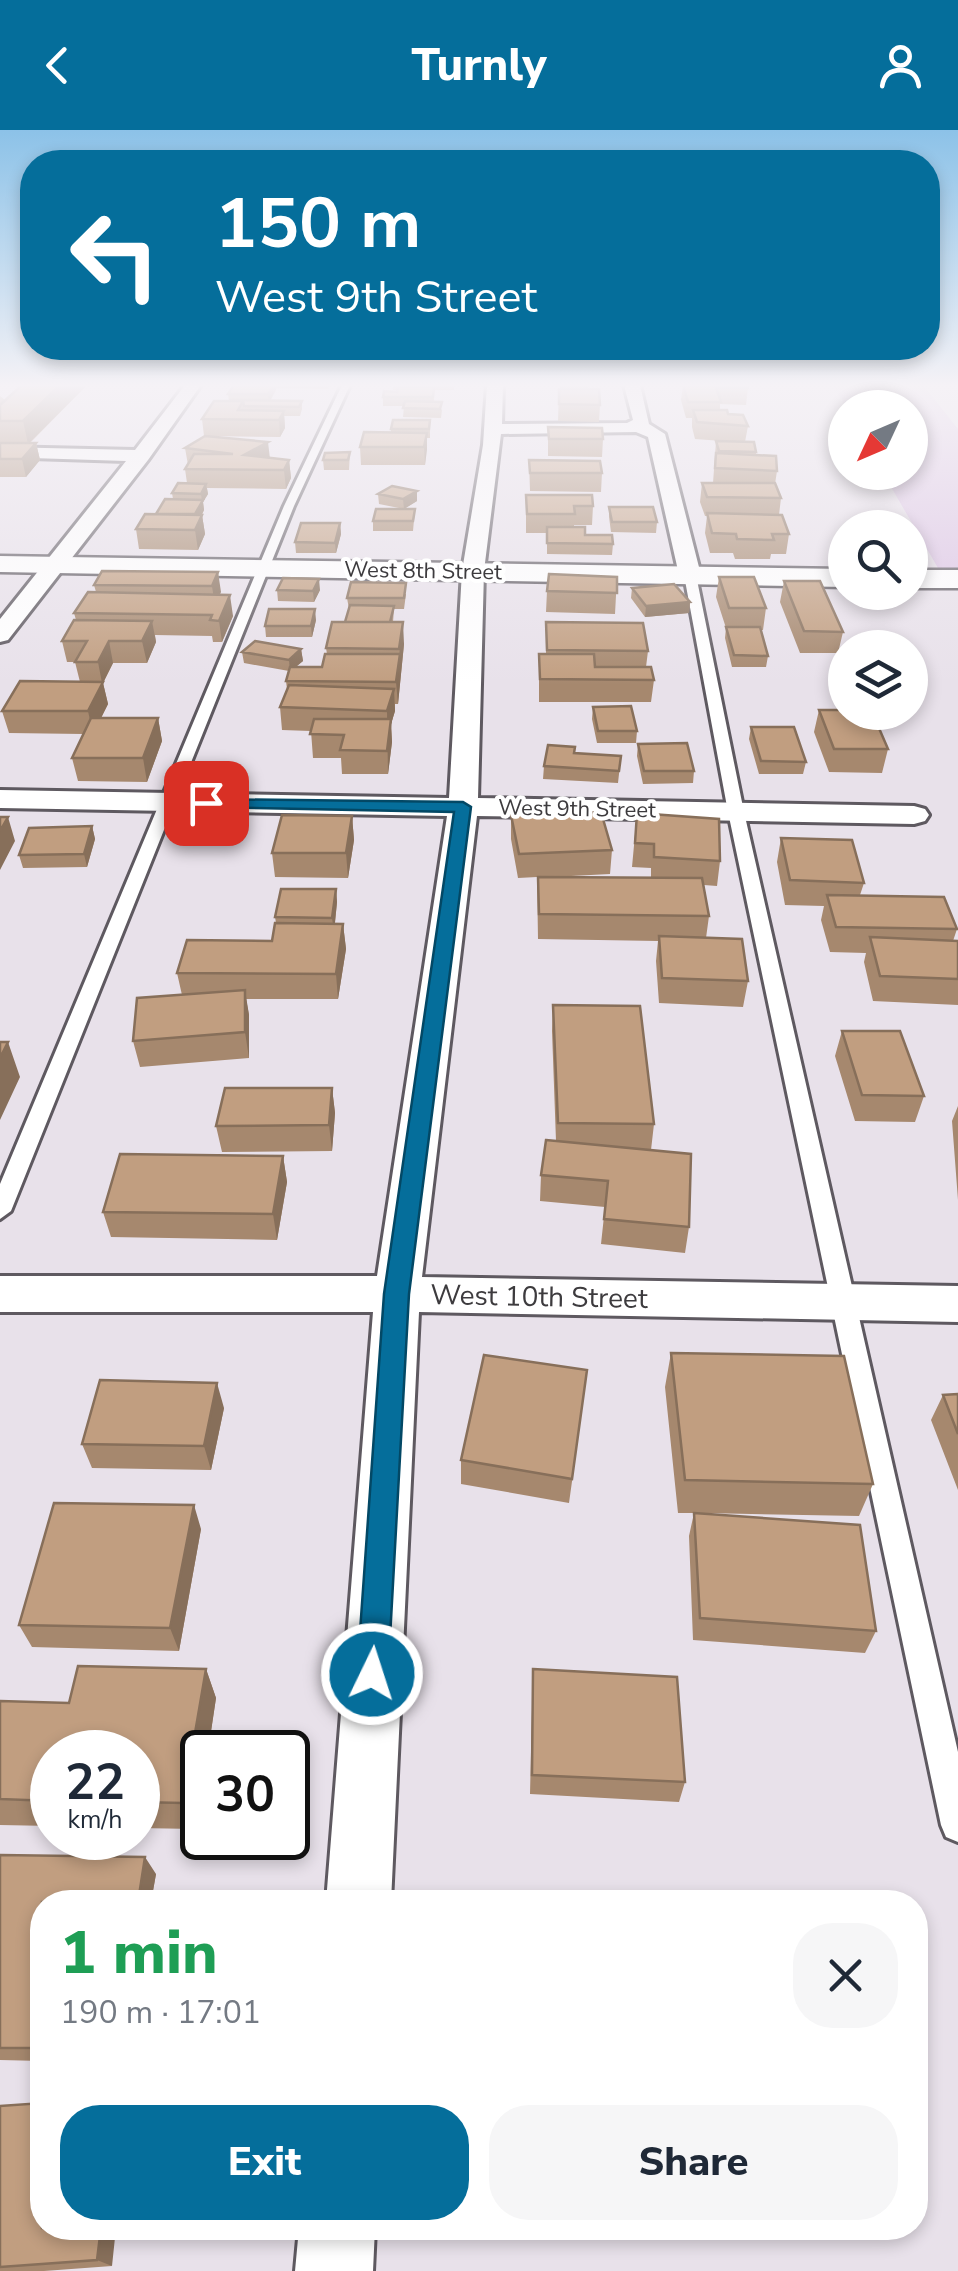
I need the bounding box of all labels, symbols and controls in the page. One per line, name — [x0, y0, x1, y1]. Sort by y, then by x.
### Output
text: Turnly — [411, 35, 547, 96]
icon: back — [30, 38, 85, 93]
icon: person — [873, 38, 928, 93]
text: 150 m — [215, 176, 421, 272]
icon: left — [50, 190, 180, 320]
text: West 9th Street — [215, 267, 537, 328]
north arrow — [828, 390, 928, 490]
map controls — [828, 390, 928, 730]
button: search — [828, 510, 928, 610]
street label: West 8th Street — [344, 555, 502, 587]
button: layers — [828, 630, 928, 730]
pin — [164, 761, 249, 846]
icon: arrive — [179, 776, 234, 831]
street label: West 9th Street — [498, 793, 656, 825]
street label: West 10th Street — [430, 1276, 648, 1318]
position arrow — [320, 1622, 424, 1726]
speed limit sign: 30 — [180, 1730, 310, 1860]
text: 22 — [65, 1748, 125, 1817]
text: km/h — [67, 1803, 123, 1837]
text: 1 min — [60, 1912, 218, 1994]
button: close — [793, 1923, 898, 2028]
text: 190 m · 17:01 — [60, 1991, 261, 2034]
button: Exit — [60, 2105, 469, 2220]
button: Share — [489, 2105, 898, 2220]

